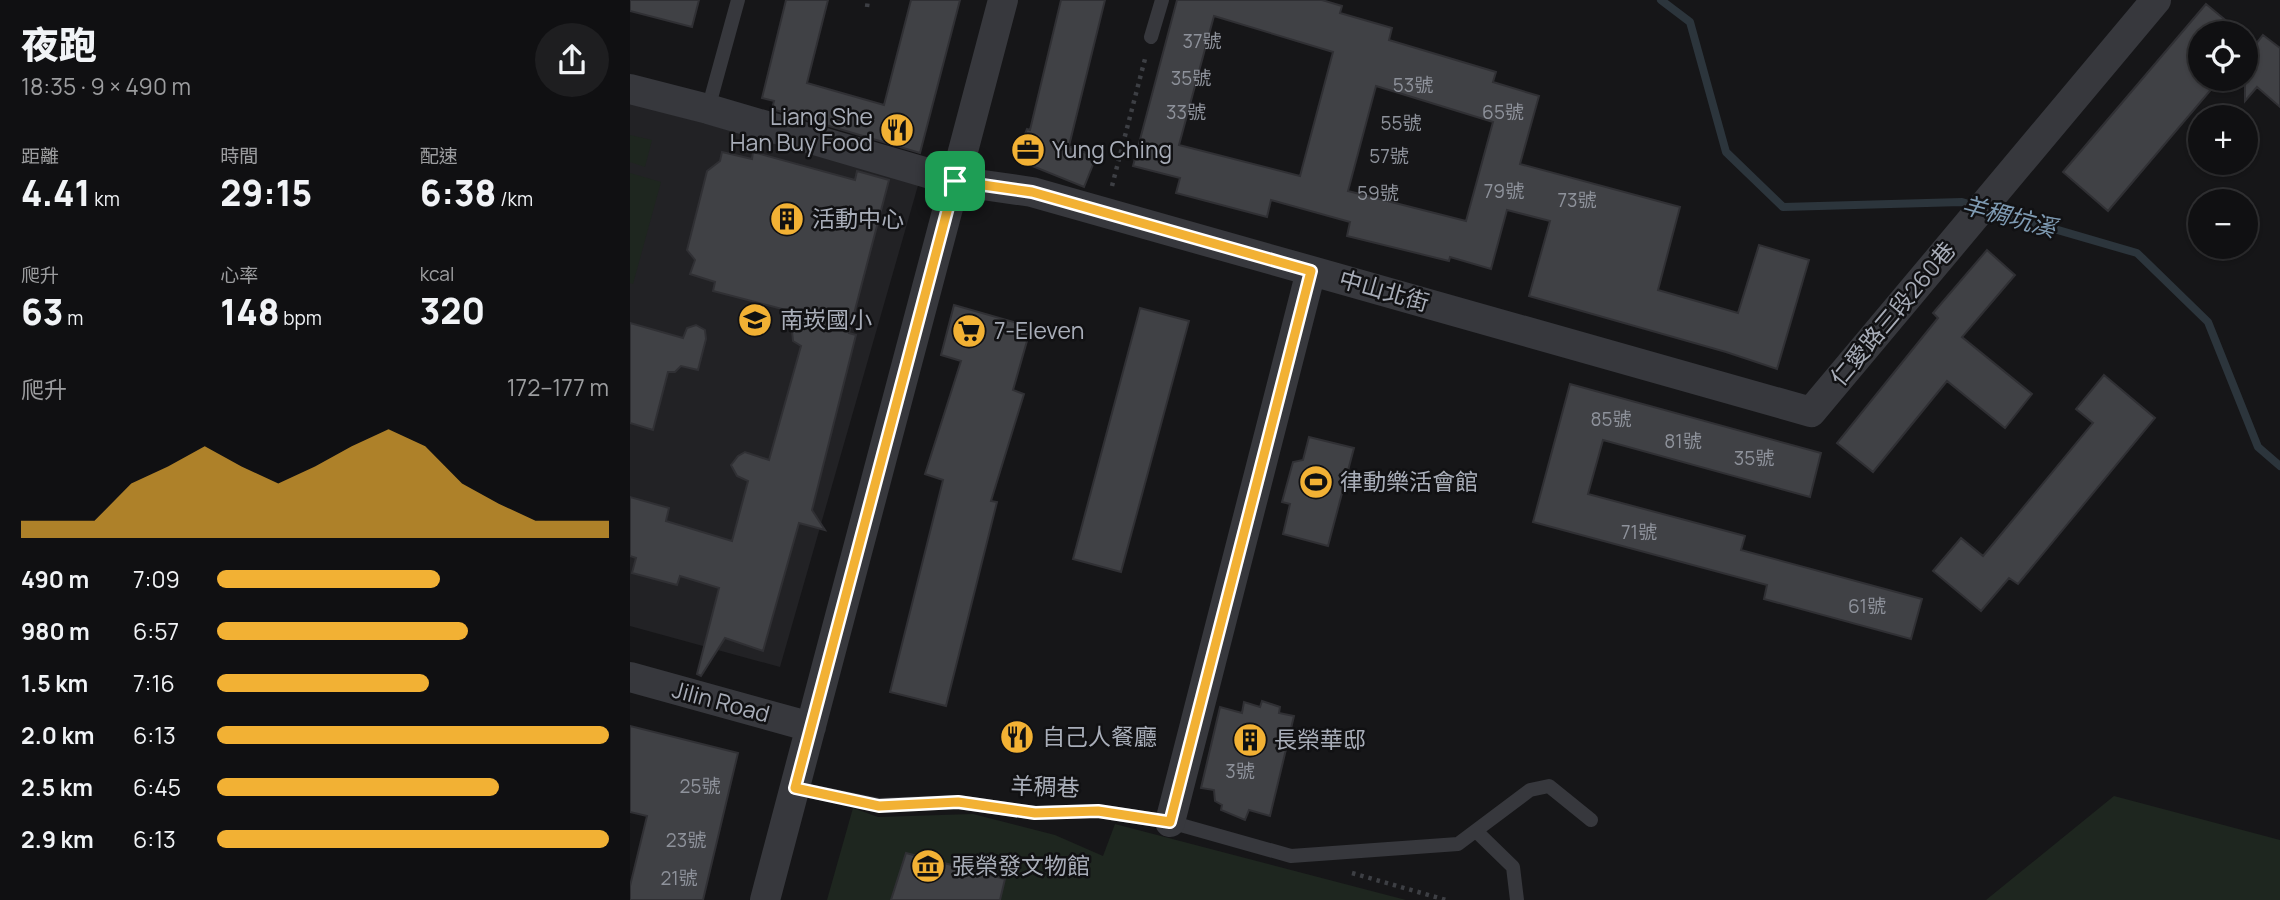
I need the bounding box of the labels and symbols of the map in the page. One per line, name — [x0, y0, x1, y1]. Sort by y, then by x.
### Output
house number: 37號 — [1182, 28, 1222, 54]
house number: 35號 — [1171, 65, 1211, 91]
house number: 53號 — [1393, 72, 1433, 98]
house number: 33號 — [1166, 99, 1206, 125]
house number: 65號 — [1482, 99, 1524, 125]
place label: Liang She Han Buy Food — [730, 100, 873, 158]
house number: 55號 — [1381, 110, 1421, 136]
restaurant icon: Liang She Han Buy Food — [878, 111, 916, 149]
office icon: Yung Ching — [1009, 131, 1047, 169]
place label: Yung Ching — [1052, 133, 1172, 165]
house number: 57號 — [1369, 143, 1409, 169]
pin — [925, 151, 985, 211]
house number: 79號 — [1484, 178, 1524, 204]
house number: 59號 — [1357, 180, 1399, 206]
house number: 73號 — [1557, 187, 1597, 213]
water label: 羊稠坑溪 — [1959, 187, 2063, 245]
building icon: 活動中心 — [768, 200, 806, 238]
place label: 活動中心 — [812, 202, 904, 234]
street label: 仁愛路三段260巷 — [1822, 234, 1962, 392]
street label: 中山北街 — [1336, 262, 1433, 318]
school or university icon: 南崁國小 — [736, 301, 774, 339]
place label: 南崁國小 — [780, 303, 872, 335]
supermarket icon: 7-Eleven — [950, 312, 988, 350]
place label: 7-Eleven — [994, 314, 1084, 346]
house number: 85號 — [1590, 406, 1632, 432]
house number: 81號 — [1664, 428, 1702, 454]
house number: 35號 — [1734, 445, 1774, 471]
sports icon: 律動樂活會館 — [1297, 463, 1335, 501]
place label: 律動樂活會館 — [1340, 465, 1478, 497]
house number: 71號 — [1621, 519, 1657, 545]
house number: 61號 — [1848, 593, 1886, 619]
street label: Jilin Road — [669, 673, 773, 729]
restaurant icon: 自己人餐廳 — [998, 718, 1036, 756]
place label: 自己人餐廳 — [1042, 720, 1157, 752]
building icon: 長榮華邸 — [1231, 721, 1269, 759]
place label: 長榮華邸 — [1274, 723, 1366, 755]
house number: 3號 — [1225, 758, 1255, 784]
street label: 羊稠巷 — [1010, 769, 1080, 803]
house number: 25號 — [680, 773, 720, 799]
house number: 23號 — [666, 827, 706, 853]
museum icon: 張榮發文物館 — [909, 847, 947, 885]
place label: 張榮發文物館 — [952, 849, 1090, 881]
house number: 21號 — [660, 865, 698, 891]

